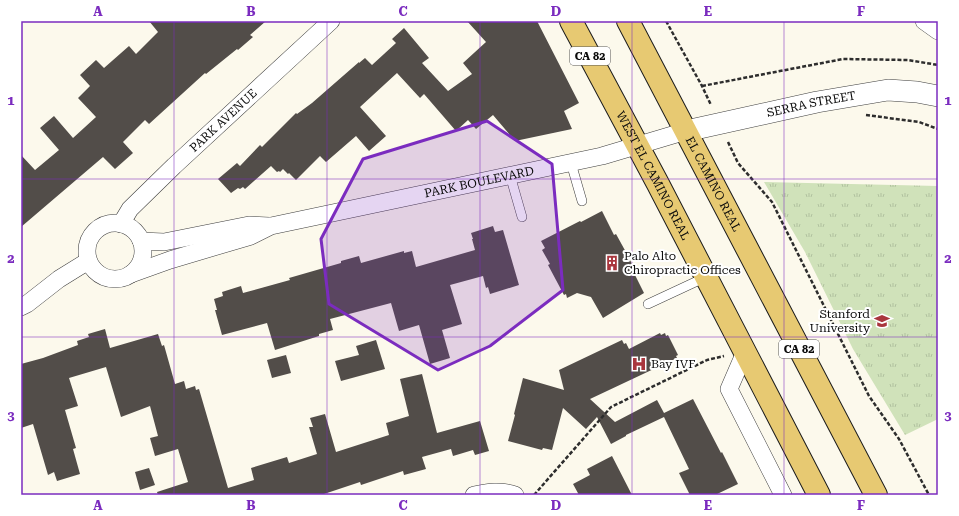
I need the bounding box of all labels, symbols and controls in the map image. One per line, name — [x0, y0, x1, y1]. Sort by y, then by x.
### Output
text: A — [93, 4, 103, 19]
text: B — [246, 4, 256, 19]
text: C — [398, 4, 408, 19]
text: D — [551, 4, 561, 19]
text: E — [704, 4, 712, 19]
text: F — [857, 4, 865, 19]
road number: CA 82 — [570, 47, 610, 65]
street label: PARK AVENUE — [187, 86, 260, 155]
street label: SERRA STREET — [765, 89, 857, 120]
text: 1 — [7, 93, 15, 108]
text: 1 — [944, 93, 952, 108]
street label: WEST EL CAMINO REAL — [613, 109, 693, 242]
street label: EL CAMINO REAL — [683, 134, 744, 234]
street label: PARK BOULEVARD — [423, 164, 535, 200]
place label: Palo Alto Chiropractic Offices — [624, 249, 741, 277]
text: 2 — [7, 251, 15, 266]
text: 2 — [944, 251, 952, 266]
building icon: Palo Alto Chiropractic Offices — [603, 254, 621, 272]
place label: Stanford University — [810, 307, 871, 335]
school or university icon: Stanford University — [873, 312, 891, 330]
road number: CA 82 — [779, 340, 819, 358]
hospital icon: Bay IVF — [630, 355, 648, 373]
place label: Bay IVF — [651, 357, 695, 371]
text: 3 — [7, 408, 15, 423]
text: 3 — [944, 408, 952, 423]
text: A — [93, 498, 103, 513]
text: B — [246, 498, 256, 513]
text: C — [398, 498, 408, 513]
text: D — [551, 498, 561, 513]
text: E — [704, 498, 712, 513]
text: F — [857, 498, 865, 513]

